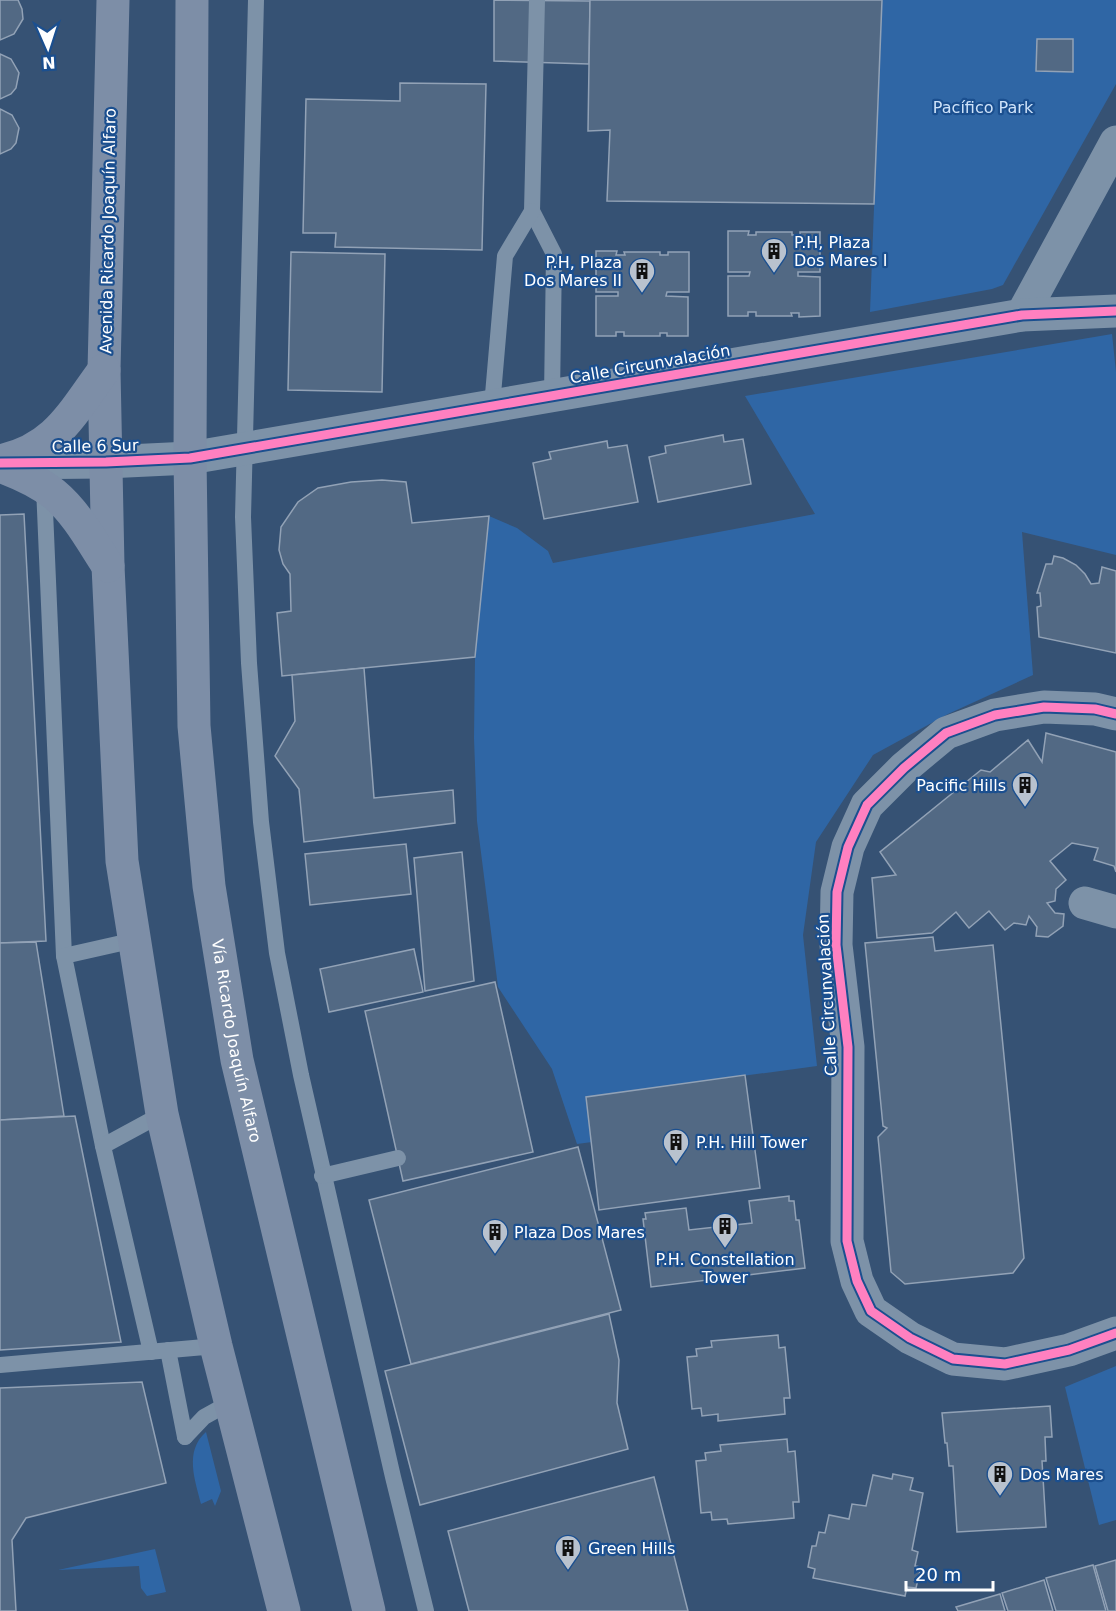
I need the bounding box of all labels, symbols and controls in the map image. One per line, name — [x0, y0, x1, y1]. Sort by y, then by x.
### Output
north arrow — [18, 18, 78, 78]
text: N — [42, 53, 56, 72]
park label: Pacífico Park — [933, 98, 1034, 117]
street label: Avenida Ricardo Joaquín Alfaro — [96, 108, 120, 354]
place label: P.H, Plaza Dos Mares I — [794, 233, 887, 270]
building icon: P.H, Plaza Dos Mares I — [759, 236, 789, 274]
place label: P.H, Plaza Dos Mares II — [524, 253, 622, 290]
building icon: P.H, Plaza Dos Mares II — [627, 256, 657, 294]
street label: Calle Circunvalación — [568, 341, 732, 387]
street label: Calle 6 Sur — [51, 436, 139, 456]
building icon: Pacific Hills — [1010, 770, 1040, 808]
place label: Pacific Hills — [916, 776, 1006, 795]
street label: Calle Circunvalación — [813, 913, 841, 1077]
street label: Vía Ricardo Joaquín Alfaro — [208, 938, 266, 1144]
building icon: P.H. Hill Tower — [661, 1127, 691, 1165]
place label: P.H. Hill Tower — [696, 1133, 807, 1152]
building icon: P.H. Constellation Tower — [710, 1211, 740, 1249]
building icon: Plaza Dos Mares — [480, 1217, 510, 1255]
place label: Plaza Dos Mares — [514, 1223, 645, 1242]
place label: P.H. Constellation Tower — [655, 1250, 795, 1287]
building icon: Dos Mares — [985, 1459, 1015, 1497]
place label: Dos Mares — [1020, 1465, 1104, 1484]
building icon: Green Hills — [553, 1533, 583, 1571]
place label: Green Hills — [588, 1539, 675, 1558]
scale bar — [906, 1554, 993, 1592]
text: 20 m — [915, 1564, 961, 1585]

